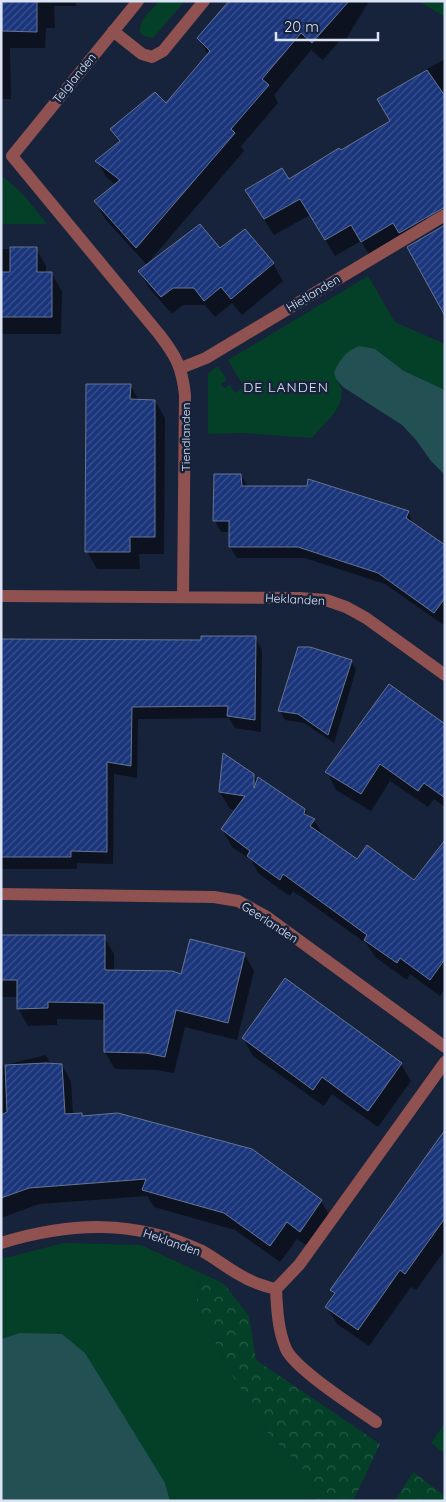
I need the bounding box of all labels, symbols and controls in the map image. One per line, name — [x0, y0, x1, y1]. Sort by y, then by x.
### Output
scale bar — [276, 10, 378, 42]
text: 20 m — [284, 17, 319, 36]
street label: Telglanden — [49, 50, 99, 106]
street label: Hietlanden — [283, 271, 343, 315]
district label: DE LANDEN — [243, 378, 329, 396]
street label: Tiendlanden — [178, 403, 193, 471]
street label: Heklanden — [265, 590, 325, 608]
street label: Geerlanden — [239, 898, 301, 946]
street label: Heklanden — [141, 1225, 203, 1259]

